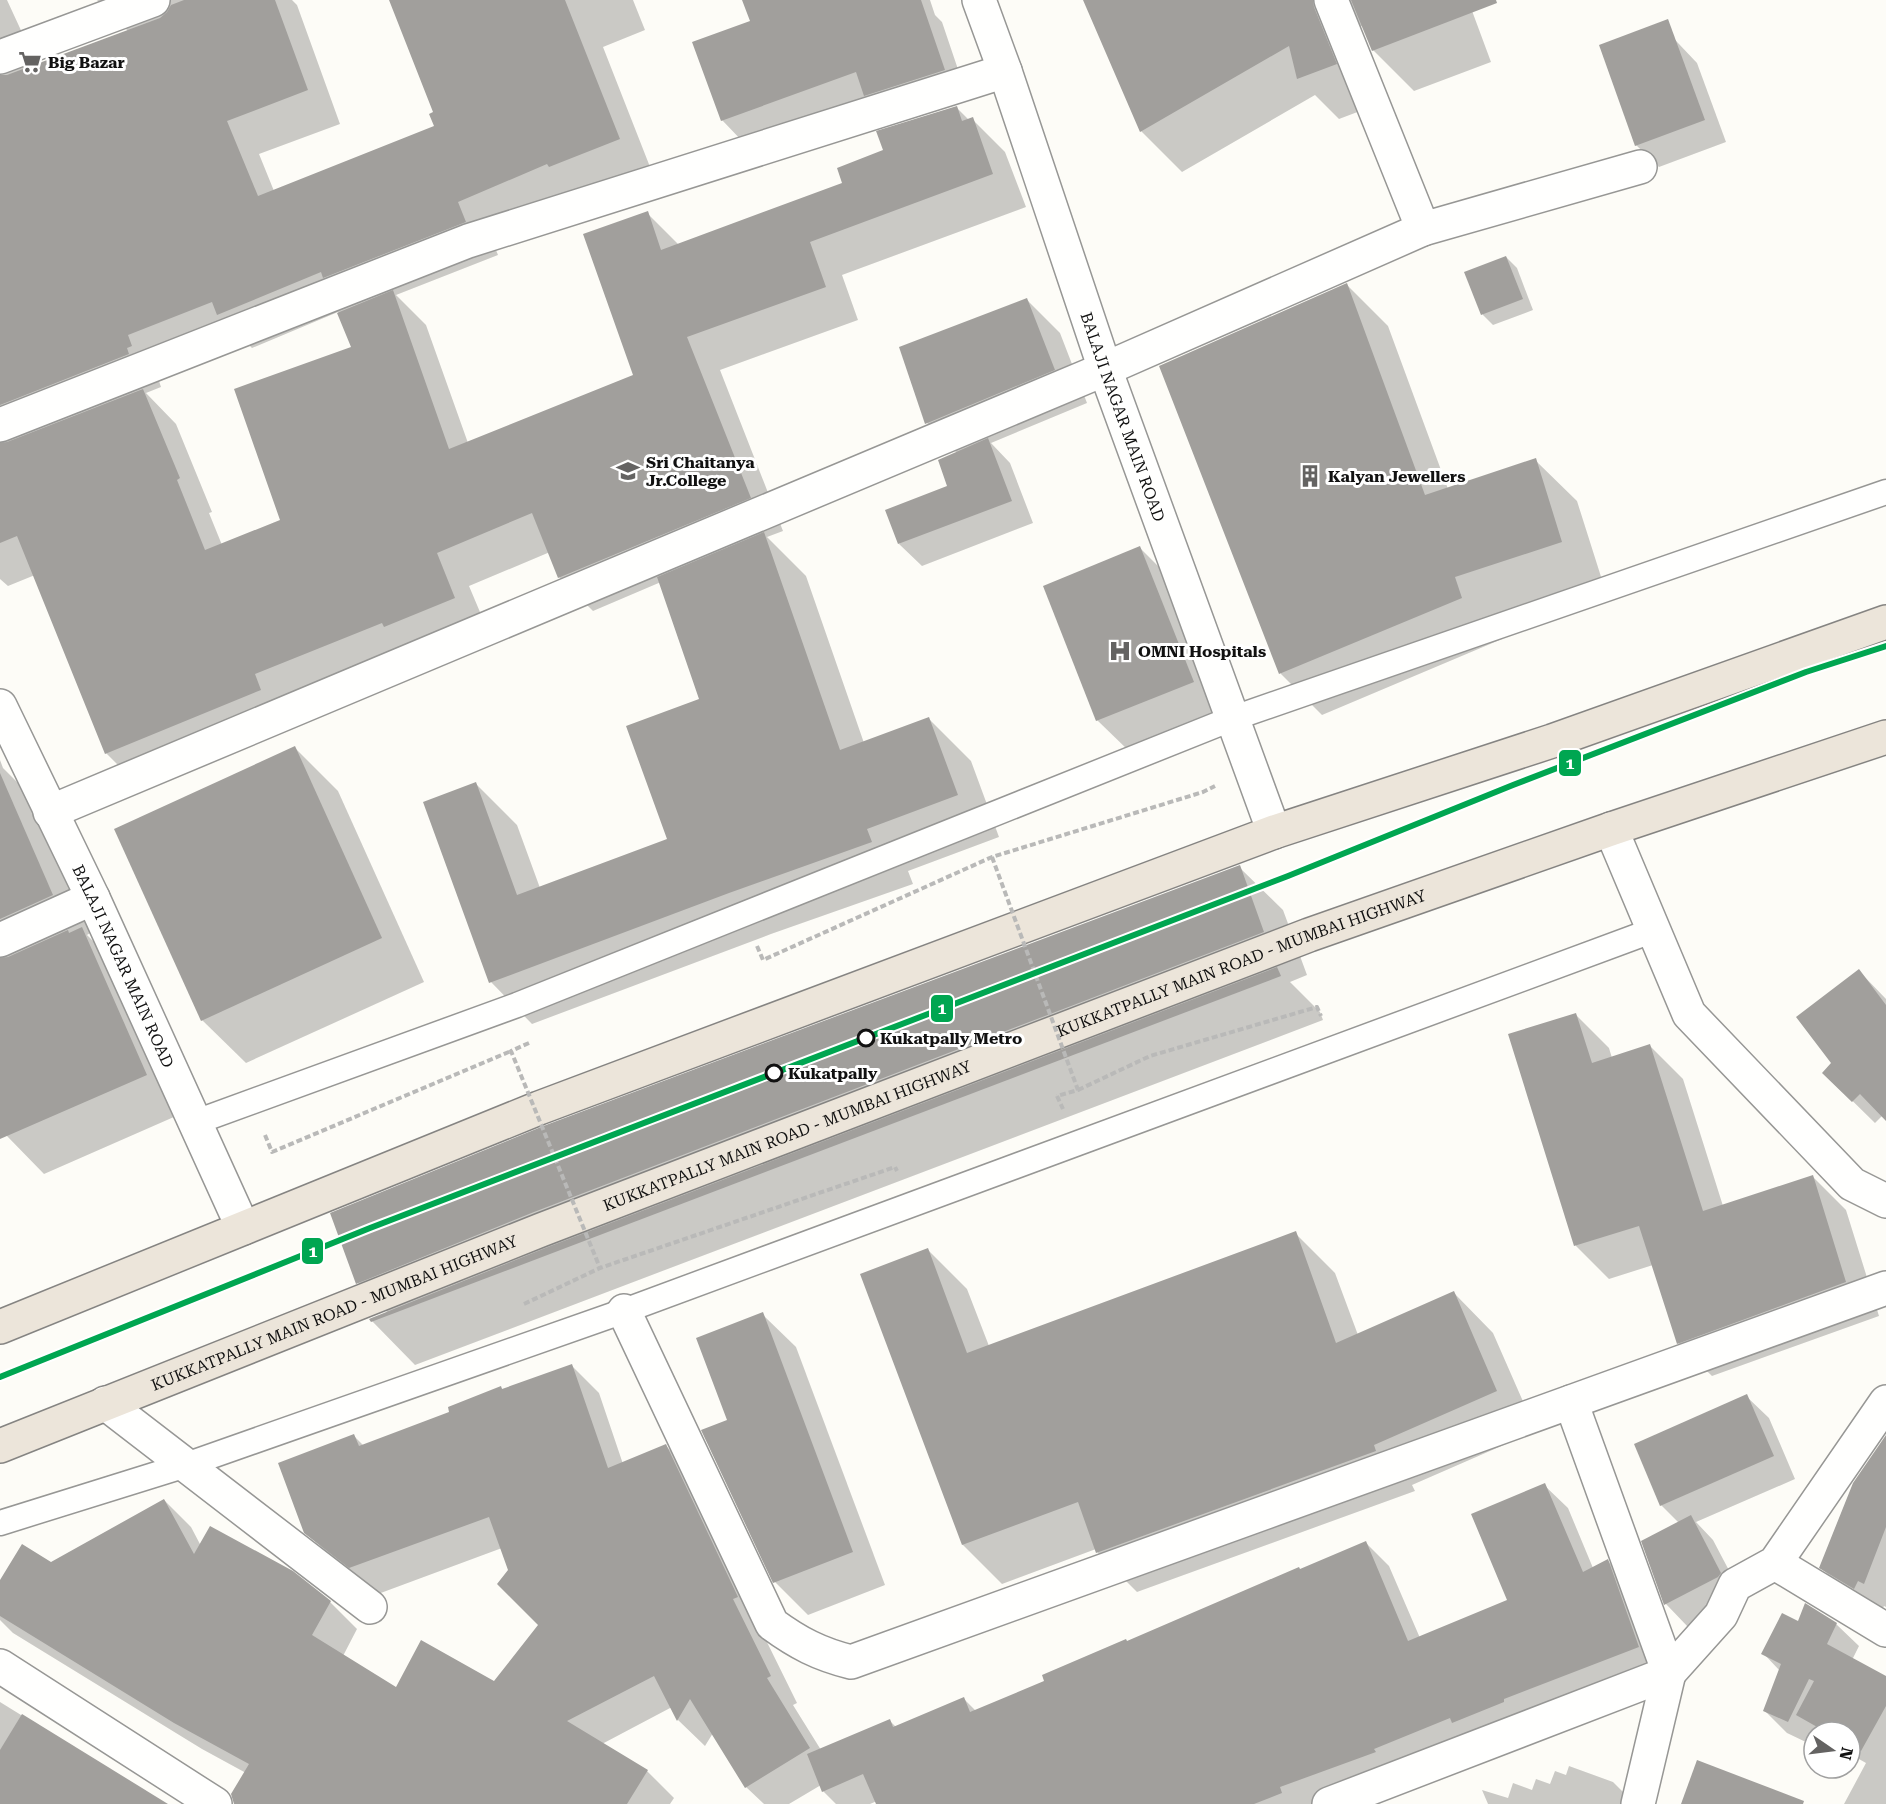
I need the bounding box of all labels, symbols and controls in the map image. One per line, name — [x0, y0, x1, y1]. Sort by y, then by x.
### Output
supermarket icon: Big Bazar — [17, 49, 43, 75]
place label: Big Bazar — [48, 53, 125, 72]
street label: BALAJI NAGAR MAIN ROAD — [1077, 310, 1169, 524]
place label: Sri Chaitanya Jr.College — [646, 453, 755, 490]
school or university icon: Sri Chaitanya Jr.College — [615, 458, 641, 484]
building icon: Kalyan Jewellers — [1297, 463, 1323, 489]
place label: Kalyan Jewellers — [1328, 467, 1465, 486]
hospital icon: OMNI Hospitals — [1107, 638, 1133, 664]
place label: OMNI Hospitals — [1138, 642, 1266, 661]
line badge: 1 — [1558, 749, 1582, 777]
text: 1 — [1566, 754, 1575, 773]
street label: BALAJI NAGAR MAIN ROAD — [68, 862, 178, 1071]
street label: KUKKATPALLY MAIN ROAD - MUMBAI HIGHWAY — [1054, 886, 1429, 1041]
line badge: 1 — [930, 994, 954, 1023]
text: 1 — [938, 999, 947, 1018]
marker: Kukatpally Metro — [857, 1029, 875, 1047]
place label: Kukatpally Metro — [880, 1029, 1022, 1048]
street label: KUKKATPALLY MAIN ROAD - MUMBAI HIGHWAY — [600, 1057, 974, 1215]
marker: Kukatpally — [765, 1064, 783, 1082]
place label: Kukatpally — [788, 1064, 878, 1083]
street label: KUKKATPALLY MAIN ROAD - MUMBAI HIGHWAY — [149, 1231, 521, 1395]
line badge: 1 — [301, 1237, 324, 1265]
text: 1 — [309, 1242, 318, 1261]
north arrow — [1802, 1720, 1862, 1780]
text: N — [1835, 1745, 1857, 1762]

